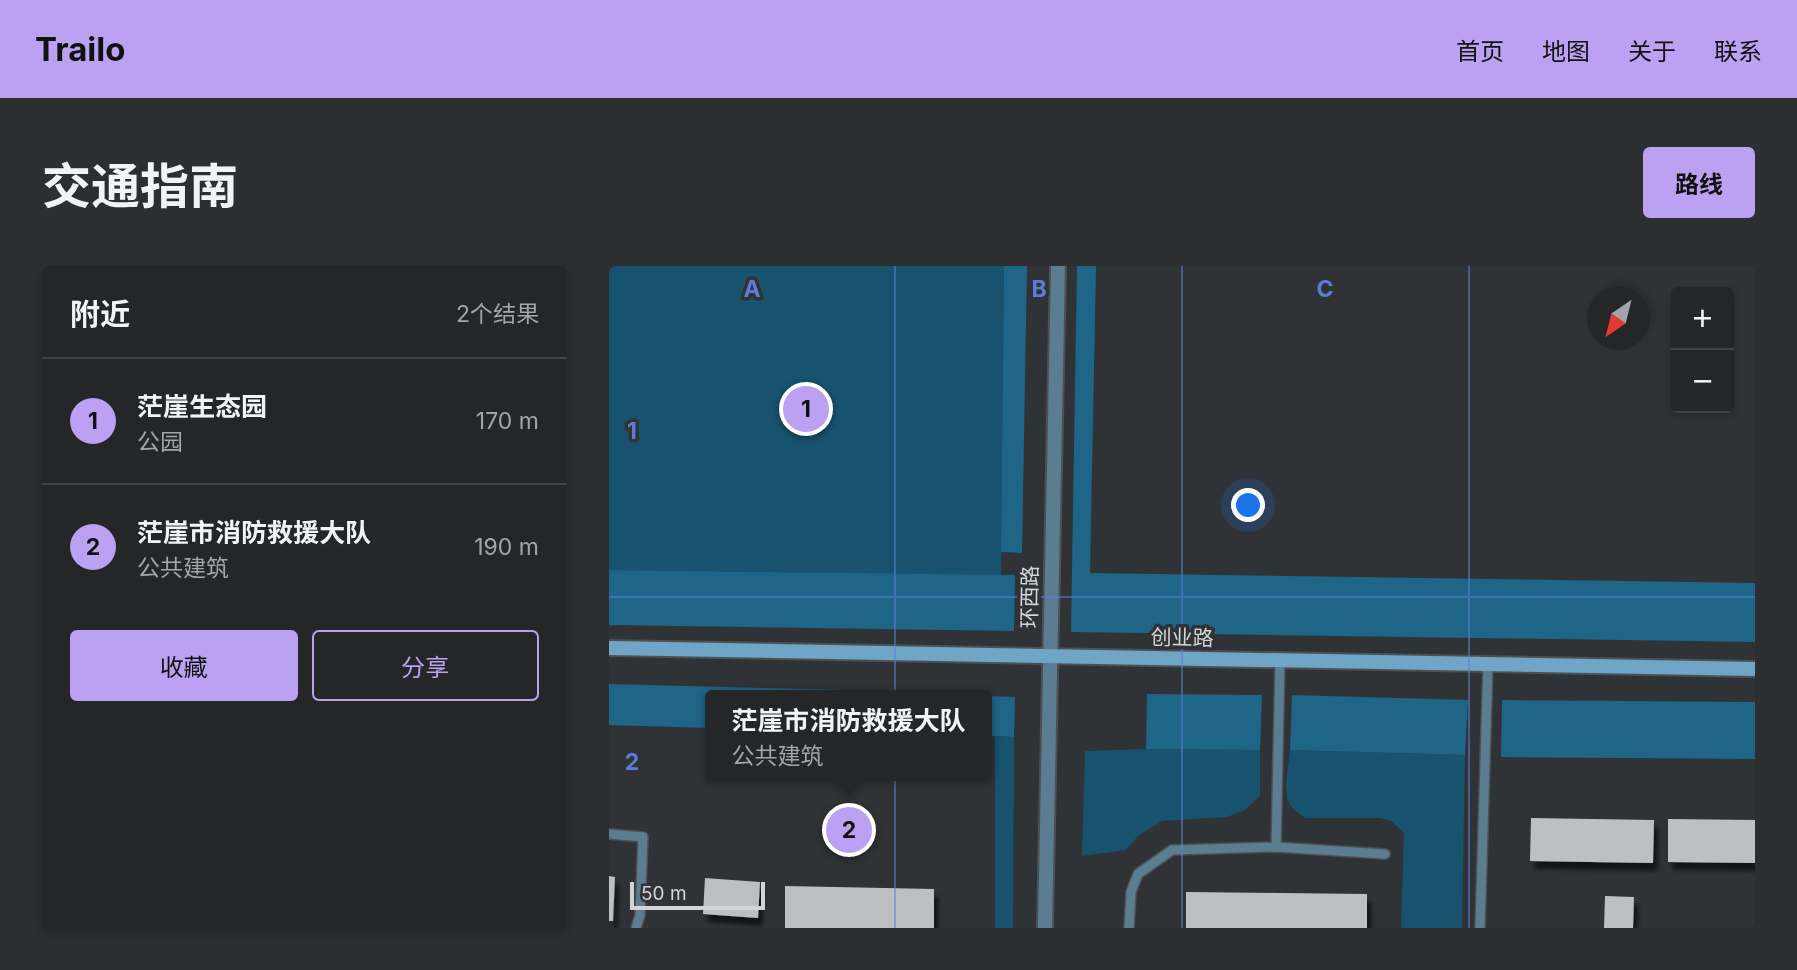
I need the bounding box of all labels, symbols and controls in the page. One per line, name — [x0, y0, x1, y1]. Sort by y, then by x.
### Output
text: Trailo — [35, 29, 125, 69]
text: 首页 — [1456, 37, 1504, 66]
text: 地图 — [1542, 37, 1590, 66]
text: 关于 — [1628, 37, 1676, 66]
text: 联系 — [1714, 37, 1762, 66]
button: 路线 — [1643, 147, 1755, 218]
text: 交通指南 — [42, 157, 238, 216]
text: A — [743, 275, 761, 303]
text: B — [1031, 275, 1047, 303]
text: C — [1316, 275, 1334, 303]
north arrow — [1587, 287, 1650, 350]
map controls — [1671, 287, 1734, 413]
button: + — [1671, 287, 1734, 350]
text: 附近 — [70, 296, 130, 332]
text: 2个结果 — [456, 300, 539, 328]
button: − — [1671, 350, 1734, 413]
pin: 1 — [783, 383, 829, 435]
text: 茫崖生态园 — [137, 391, 267, 422]
text: 1 — [88, 407, 98, 435]
text: 170 m — [476, 407, 539, 435]
text: 1 — [627, 417, 637, 445]
text: 公园 — [137, 428, 183, 456]
your location — [1231, 488, 1265, 522]
text: 茫崖市消防救援大队 — [137, 517, 371, 548]
text: 2 — [86, 533, 100, 561]
text: 190 m — [474, 533, 539, 561]
text: 公共建筑 — [137, 554, 229, 582]
street label: 环西路 — [1016, 565, 1043, 629]
street label: 创业路 — [1150, 624, 1214, 651]
button: 收藏 — [70, 630, 298, 701]
button: 分享 — [312, 630, 539, 701]
popup — [705, 690, 992, 781]
text: 茫崖市消防救援大队 — [731, 705, 966, 736]
text: 公共建筑 — [731, 742, 823, 770]
text: 2 — [625, 748, 639, 776]
pin: 2 — [826, 804, 872, 856]
scale bar — [630, 879, 765, 911]
text: 50 m — [641, 882, 687, 905]

